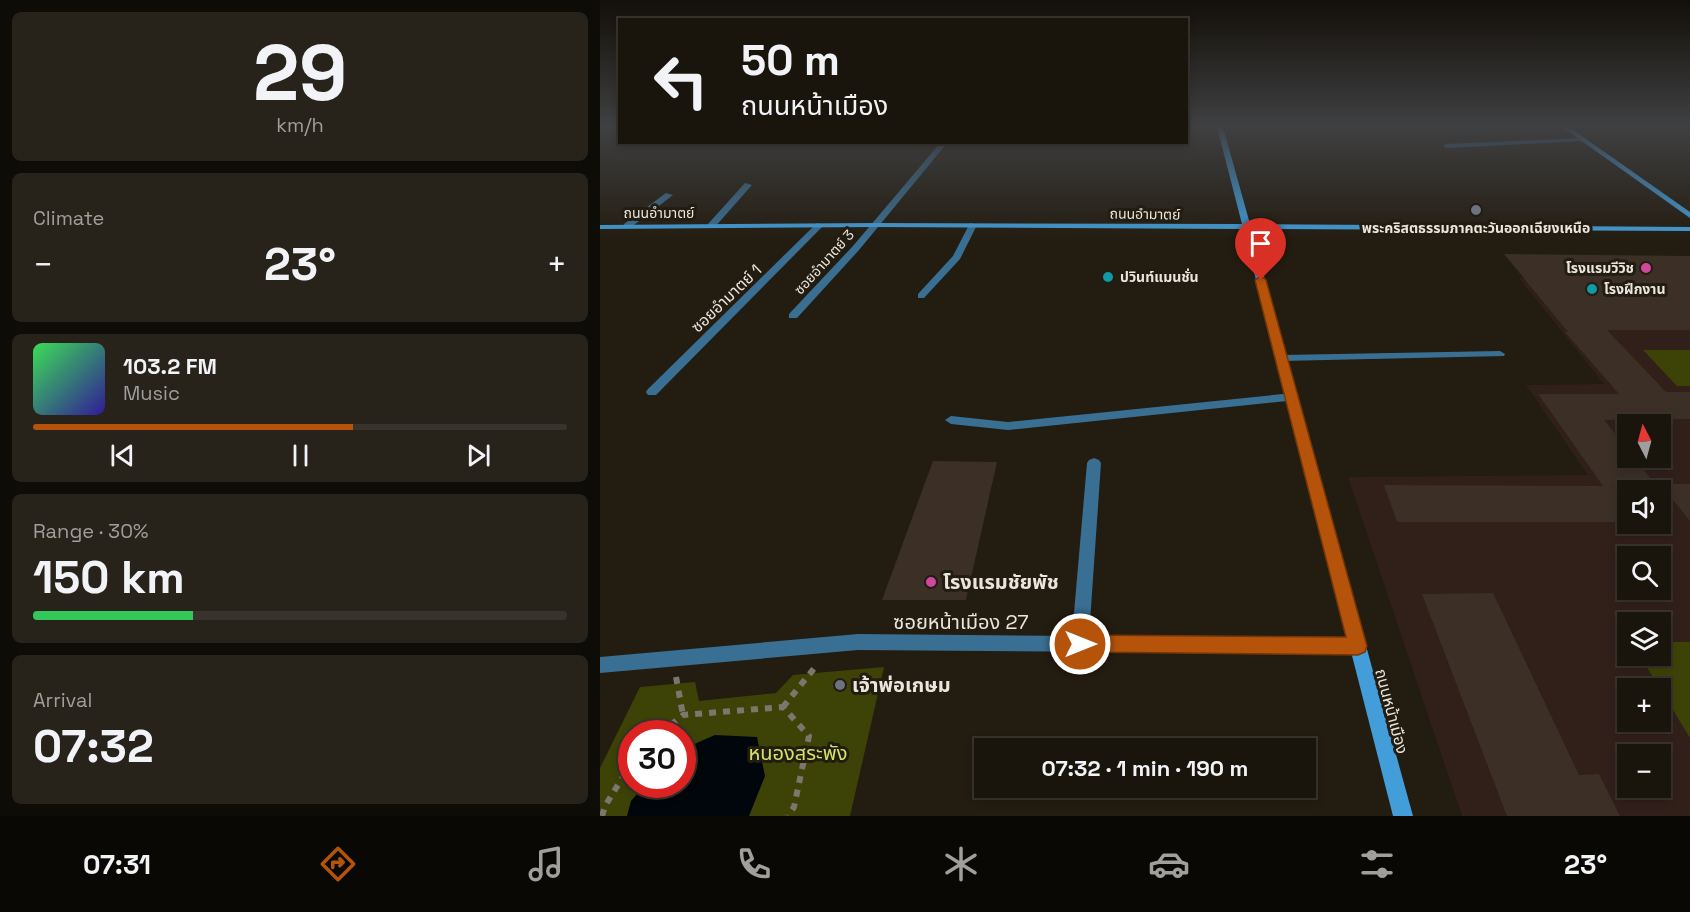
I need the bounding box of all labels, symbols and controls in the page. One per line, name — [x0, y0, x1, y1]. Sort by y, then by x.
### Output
text: 29 — [253, 23, 347, 123]
text: 50 m — [741, 34, 840, 87]
icon: left — [642, 42, 720, 120]
text: ถนนหน้าเมือง — [741, 88, 888, 123]
text: km/h — [276, 112, 324, 138]
marker: พระคริสตธรรมภาคตะวันออกเฉียงเหนือ — [1469, 203, 1483, 217]
street label: ถนนอำมาตย์ — [624, 204, 695, 222]
street label: ถนนอำมาตย์ — [1109, 204, 1181, 224]
text: Climate — [33, 205, 104, 231]
pin — [1235, 218, 1286, 280]
place label: พระคริสตธรรมภาคตะวันออกเฉียงเหนือ — [1362, 219, 1590, 237]
street label: ซอยอำมาตย์ 3 — [790, 226, 858, 298]
icon: arrive — [1244, 227, 1277, 260]
text: 23° — [264, 236, 336, 293]
text: − — [33, 244, 53, 286]
text: + — [547, 244, 567, 286]
place label: โรงแรมวีวิช — [1566, 259, 1634, 277]
street label: ซอยอำมาตย์ 1 — [687, 260, 766, 337]
marker: โรงแรมวีวิช — [1639, 261, 1653, 275]
place label: ปวินท์แมนชั่น — [1120, 268, 1199, 286]
marker: ปวินท์แมนชั่น — [1101, 270, 1115, 284]
place label: โรงฝึกงาน — [1604, 280, 1666, 298]
marker: โรงฝึกงาน — [1585, 282, 1599, 296]
text: 103.2 FM — [123, 352, 217, 380]
text: Music — [123, 380, 180, 406]
north arrow — [1617, 414, 1671, 468]
map controls — [1617, 414, 1671, 798]
icon: previous — [106, 439, 139, 472]
icon: pause — [284, 439, 317, 472]
icon: next — [462, 439, 495, 472]
button: sound — [1617, 480, 1671, 534]
text: Range · 30% — [33, 518, 148, 544]
button: search — [1617, 546, 1671, 600]
text: 150 km — [33, 549, 185, 606]
place label: โรงแรมชัยพัช — [943, 569, 1059, 595]
marker: โรงแรมชัยพัช — [924, 575, 938, 589]
street label: ซอยหน้าเมือง 27 — [893, 609, 1029, 635]
position arrow — [1048, 612, 1112, 676]
button: layers — [1617, 612, 1671, 666]
street label: ถนนหน้าเมือง — [1370, 666, 1413, 756]
place label: เจ้าพ่อเกษม — [852, 672, 951, 698]
marker: เจ้าพ่อเกษม — [833, 678, 847, 692]
button: + — [1617, 678, 1671, 732]
text: Arrival — [33, 687, 92, 713]
text: 07:32 — [33, 718, 154, 775]
speed limit sign: 30 — [618, 720, 696, 798]
park label: หนองสระพัง — [749, 740, 847, 766]
button: − — [1617, 744, 1671, 798]
text: 07:32 · 1 min · 190 m — [1042, 754, 1248, 782]
icon: directions — [317, 843, 359, 885]
icon: music — [525, 843, 567, 885]
icon: phone — [733, 843, 775, 885]
icon: climate — [940, 843, 982, 885]
icon: car — [1148, 843, 1190, 885]
icon: filters — [1356, 843, 1398, 885]
text: 07:31 — [83, 847, 151, 882]
text: 23° — [1564, 847, 1607, 882]

